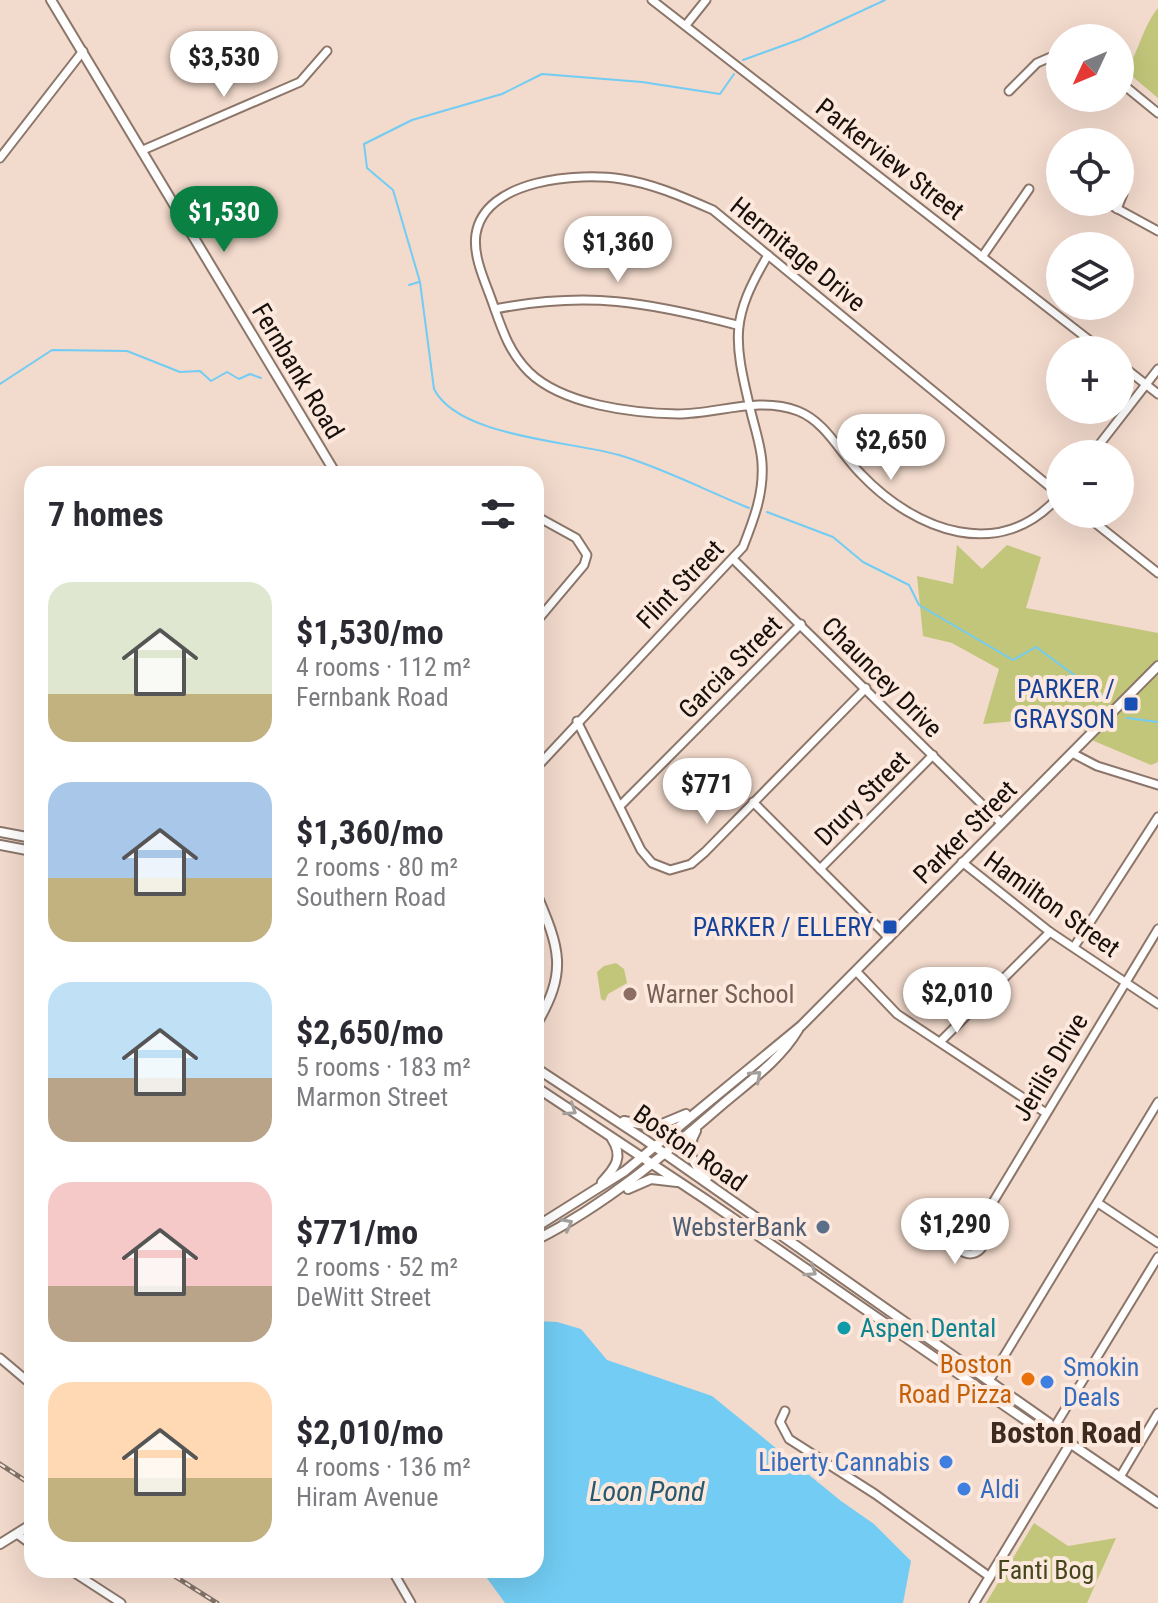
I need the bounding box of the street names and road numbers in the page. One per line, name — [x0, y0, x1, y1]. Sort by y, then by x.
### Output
street label: Parkerview Street — [810, 92, 970, 226]
street label: Hermitage Drive — [725, 190, 871, 318]
street label: Fernbank Road — [246, 298, 350, 444]
street label: Flint Street — [630, 533, 730, 635]
street label: Garcia Street — [672, 609, 788, 725]
street label: Chauncey Drive — [816, 611, 948, 743]
street label: Drury Street — [809, 745, 915, 851]
street label: Parker Street — [907, 774, 1023, 890]
street label: Hamilton Street — [978, 845, 1126, 963]
street label: Jerilis Drive — [1006, 1008, 1094, 1126]
street label: Boston Road — [628, 1098, 752, 1198]

